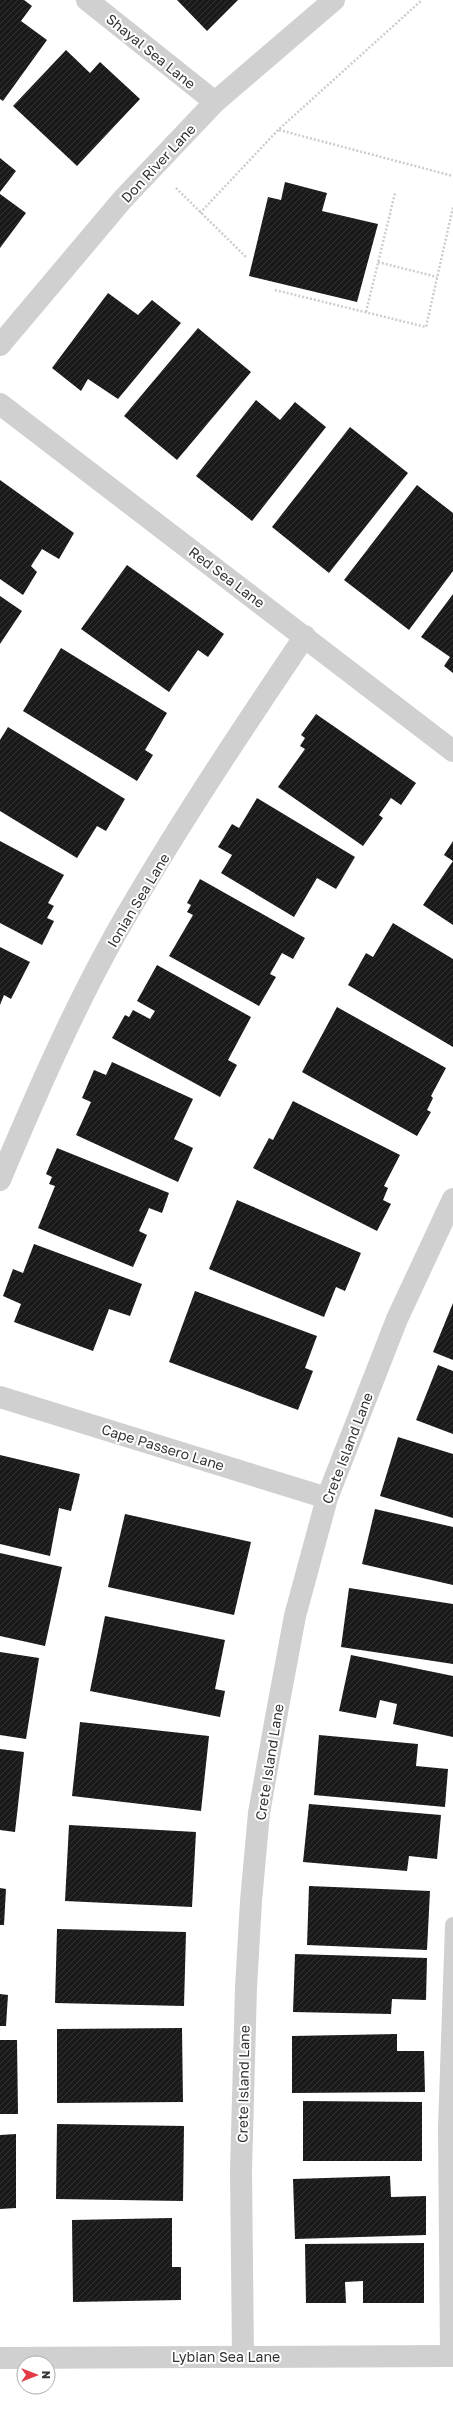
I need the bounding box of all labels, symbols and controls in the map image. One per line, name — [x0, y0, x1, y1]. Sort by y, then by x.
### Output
street label: Shayal Sea Lane — [103, 10, 199, 92]
street label: Don River Lane — [117, 120, 199, 206]
street label: Red Sea Lane — [186, 543, 268, 611]
street label: Ionian Sea Lane — [103, 850, 173, 950]
street label: Crete Island Lane — [318, 1390, 376, 1506]
street label: Cape Passero Lane — [100, 1420, 226, 1474]
street label: Crete Island Lane — [251, 1702, 287, 1822]
street label: Crete Island Lane — [233, 2025, 253, 2143]
street label: Lybian Sea Lane — [172, 2348, 280, 2365]
north arrow — [16, 2355, 56, 2395]
text: N — [40, 2371, 53, 2379]

